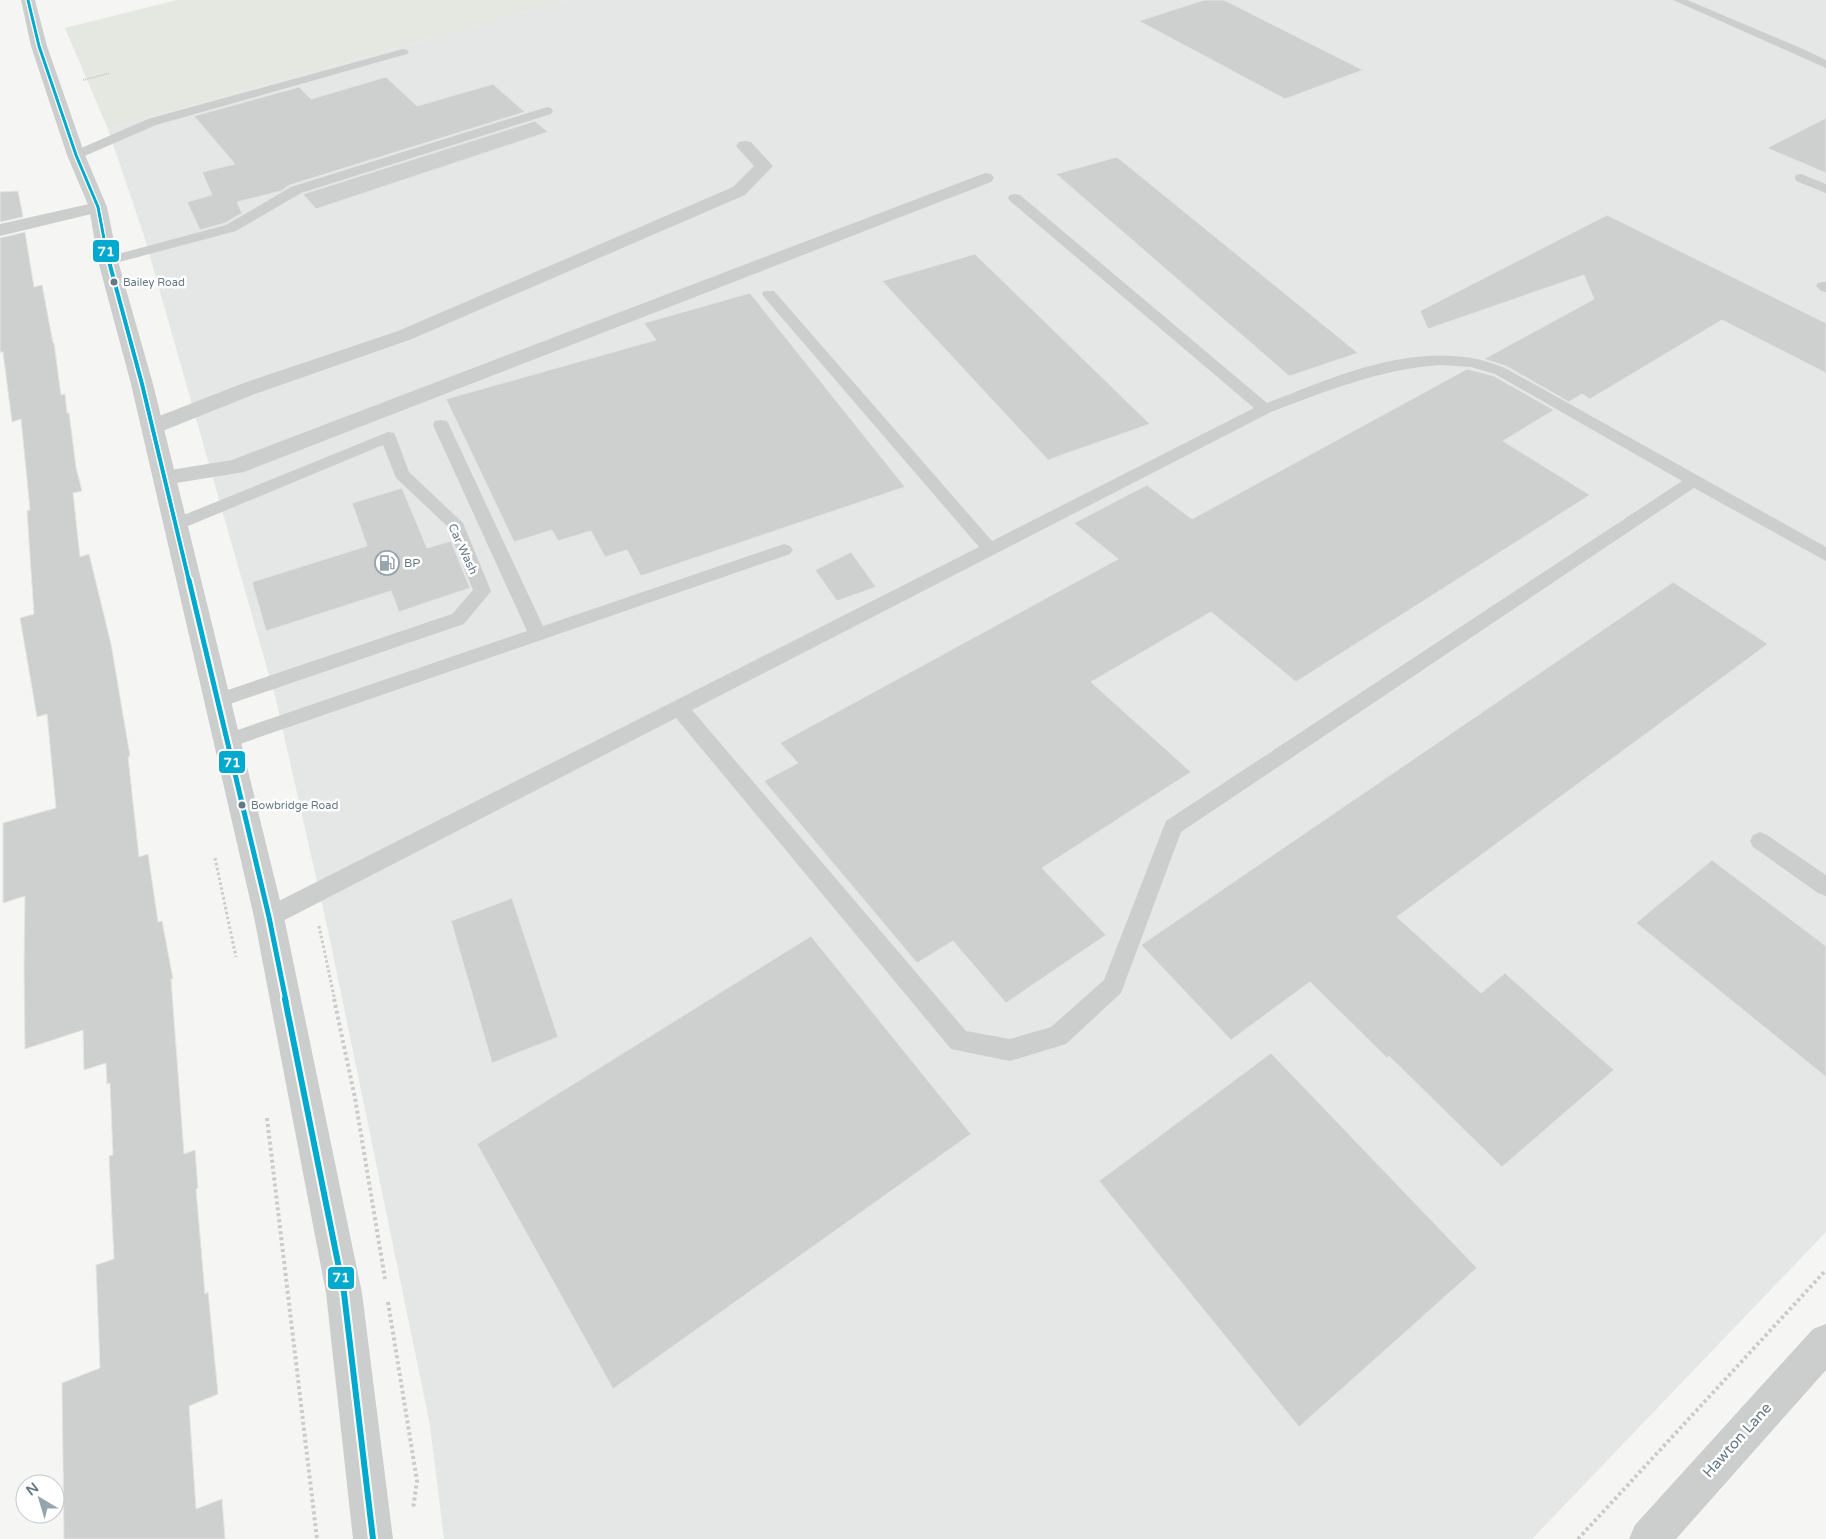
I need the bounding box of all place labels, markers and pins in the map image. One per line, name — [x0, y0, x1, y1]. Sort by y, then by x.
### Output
place label: Bailey Road — [123, 276, 185, 289]
marker: Bailey Road — [109, 277, 119, 287]
fuel station icon: BP — [374, 550, 400, 576]
place label: BP — [404, 556, 420, 570]
place label: Bowbridge Road — [251, 799, 338, 812]
marker: Bowbridge Road — [237, 800, 247, 810]

